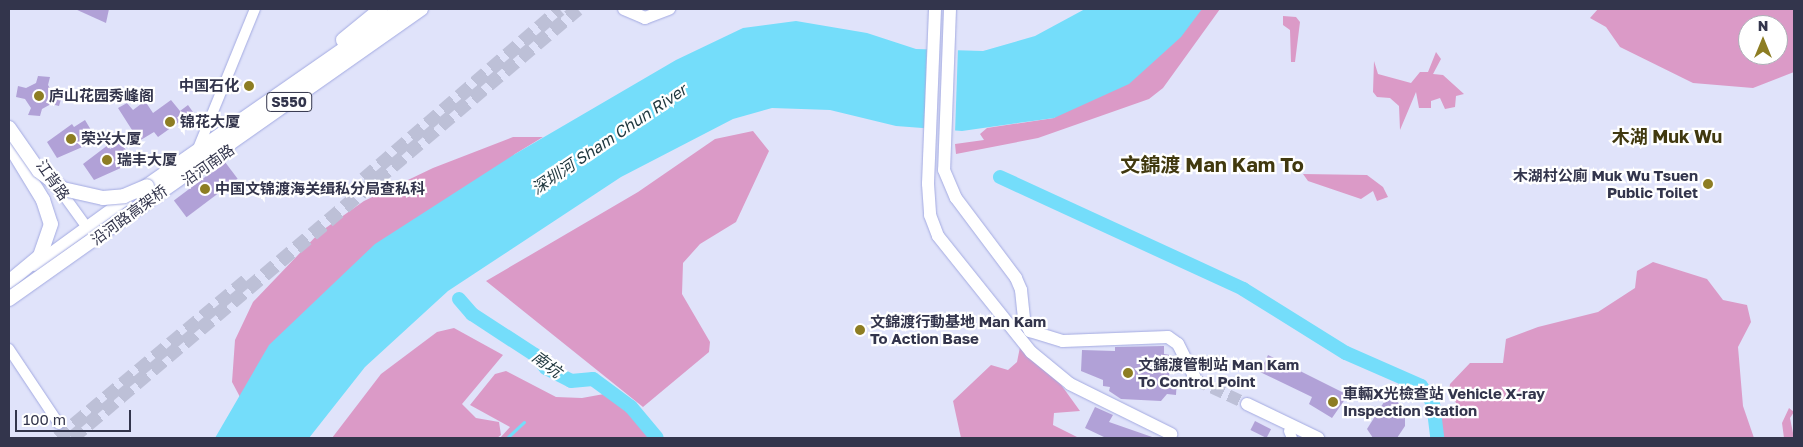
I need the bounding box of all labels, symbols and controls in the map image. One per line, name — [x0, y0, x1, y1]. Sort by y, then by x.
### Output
north arrow — [1738, 15, 1788, 65]
text: N — [1758, 17, 1768, 34]
place label: 中国石化 — [179, 77, 239, 95]
marker: 中国石化 — [243, 80, 255, 92]
water label: 深圳河 Sham Chun River — [528, 80, 690, 198]
place label: 庐山花园秀峰阁 — [49, 87, 154, 105]
marker: 庐山花园秀峰阁 — [33, 90, 45, 102]
road number: S550 — [265, 90, 313, 114]
place label: 锦花大厦 — [180, 113, 240, 131]
marker: 锦花大厦 — [164, 116, 176, 128]
district label: 木湖 Muk Wu — [1612, 125, 1722, 147]
place label: 荣兴大厦 — [81, 130, 141, 148]
marker: 荣兴大厦 — [65, 133, 77, 145]
street label: 沿河南路 — [178, 140, 238, 190]
place label: 瑞丰大厦 — [117, 151, 177, 169]
district label: 文錦渡 Man Kam To — [1120, 152, 1304, 176]
marker: 瑞丰大厦 — [101, 154, 113, 166]
street label: 江背路 — [33, 156, 73, 204]
place label: 木湖村公廁 Muk Wu Tsuen Public Toilet — [1513, 166, 1698, 201]
marker: 木湖村公廁 Muk Wu Tsuen Public Toilet — [1702, 178, 1714, 190]
place label: 中国文锦渡海关缉私分局查私科 — [215, 180, 425, 198]
street label: 沿河路高架桥 — [87, 181, 171, 249]
marker: 中国文锦渡海关缉私分局查私科 — [199, 183, 211, 195]
place label: 文錦渡行動基地 Man Kam To Action Base — [870, 312, 1046, 347]
marker: 文錦渡行動基地 Man Kam To Action Base — [854, 324, 866, 336]
water label: 南坑 — [528, 347, 566, 381]
place label: 文錦渡管制站 Man Kam To Control Point — [1138, 355, 1299, 390]
marker: 文錦渡管制站 Man Kam To Control Point — [1122, 367, 1134, 379]
place label: 車輛X光檢查站 Vehicle X-ray Inspection Station — [1343, 384, 1545, 419]
marker: 車輛X光檢查站 Vehicle X-ray Inspection Station — [1327, 396, 1339, 408]
scale bar — [18, 400, 134, 432]
text: 100 m — [23, 410, 66, 428]

